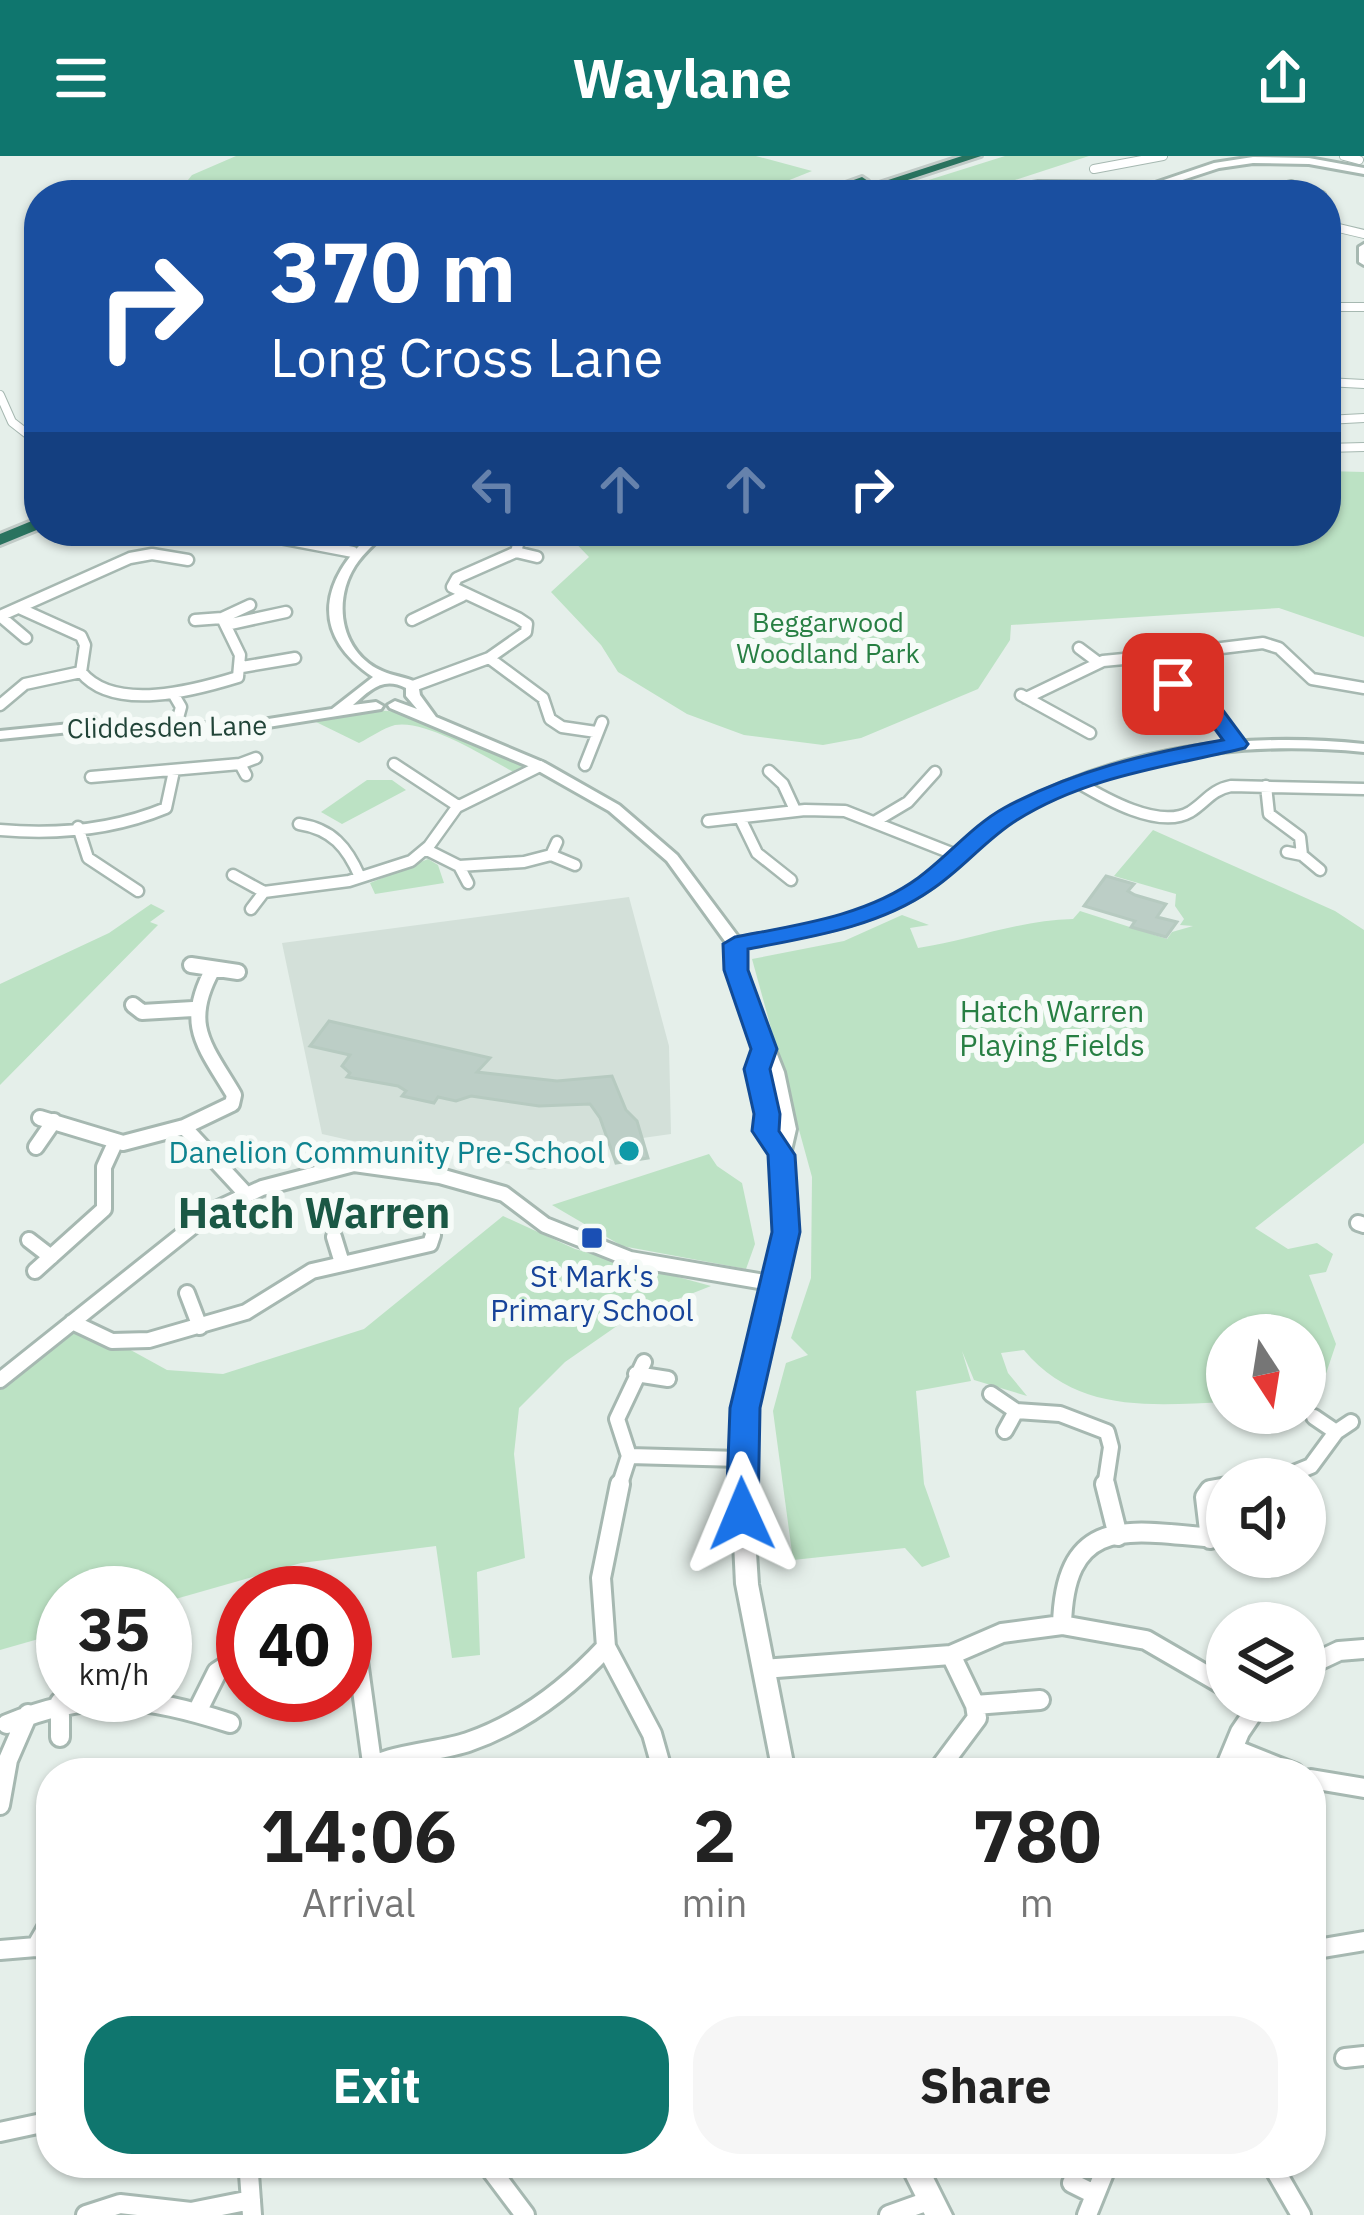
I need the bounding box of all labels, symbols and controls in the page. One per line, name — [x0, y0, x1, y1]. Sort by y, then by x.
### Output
text: Waylane — [572, 43, 792, 113]
icon: menu — [48, 45, 114, 111]
icon: share — [1250, 45, 1316, 111]
text: 370 m — [270, 216, 516, 325]
icon: right — [72, 228, 228, 384]
text: Long Cross Lane — [270, 322, 663, 392]
icon: left — [461, 456, 527, 522]
icon: ahead — [587, 456, 653, 522]
icon: ahead — [713, 456, 779, 522]
icon: right — [839, 456, 905, 522]
park label: Beggarwood Woodland Park — [736, 604, 920, 670]
pin — [1122, 633, 1224, 735]
icon: arrive — [1140, 651, 1206, 717]
street label: Cliddesden Lane — [66, 707, 268, 745]
park label: Hatch Warren Playing Fields — [959, 991, 1145, 1064]
place label: Danelion Community Pre-School — [169, 1132, 605, 1171]
marker: Danelion Community Pre-School — [616, 1138, 642, 1164]
district label: Hatch Warren — [178, 1185, 450, 1240]
marker: St Mark's Primary School — [579, 1225, 605, 1251]
place label: St Mark's Primary School — [490, 1256, 694, 1329]
north arrow — [1206, 1314, 1326, 1434]
map controls — [1206, 1314, 1326, 1722]
position arrow — [679, 1451, 805, 1577]
button: sound — [1206, 1458, 1326, 1578]
speed limit sign: 40 — [216, 1566, 372, 1722]
text: 35 — [78, 1589, 150, 1668]
button: layers — [1206, 1602, 1326, 1722]
text: km/h — [79, 1654, 149, 1693]
text: 14:06 — [260, 1788, 457, 1882]
text: 2 — [693, 1788, 736, 1882]
text: 780 — [972, 1788, 1102, 1882]
text: Arrival — [302, 1877, 416, 1928]
text: min — [682, 1877, 747, 1928]
text: m — [1020, 1877, 1054, 1928]
button: Exit — [84, 2016, 669, 2154]
button: Share — [693, 2016, 1278, 2154]

